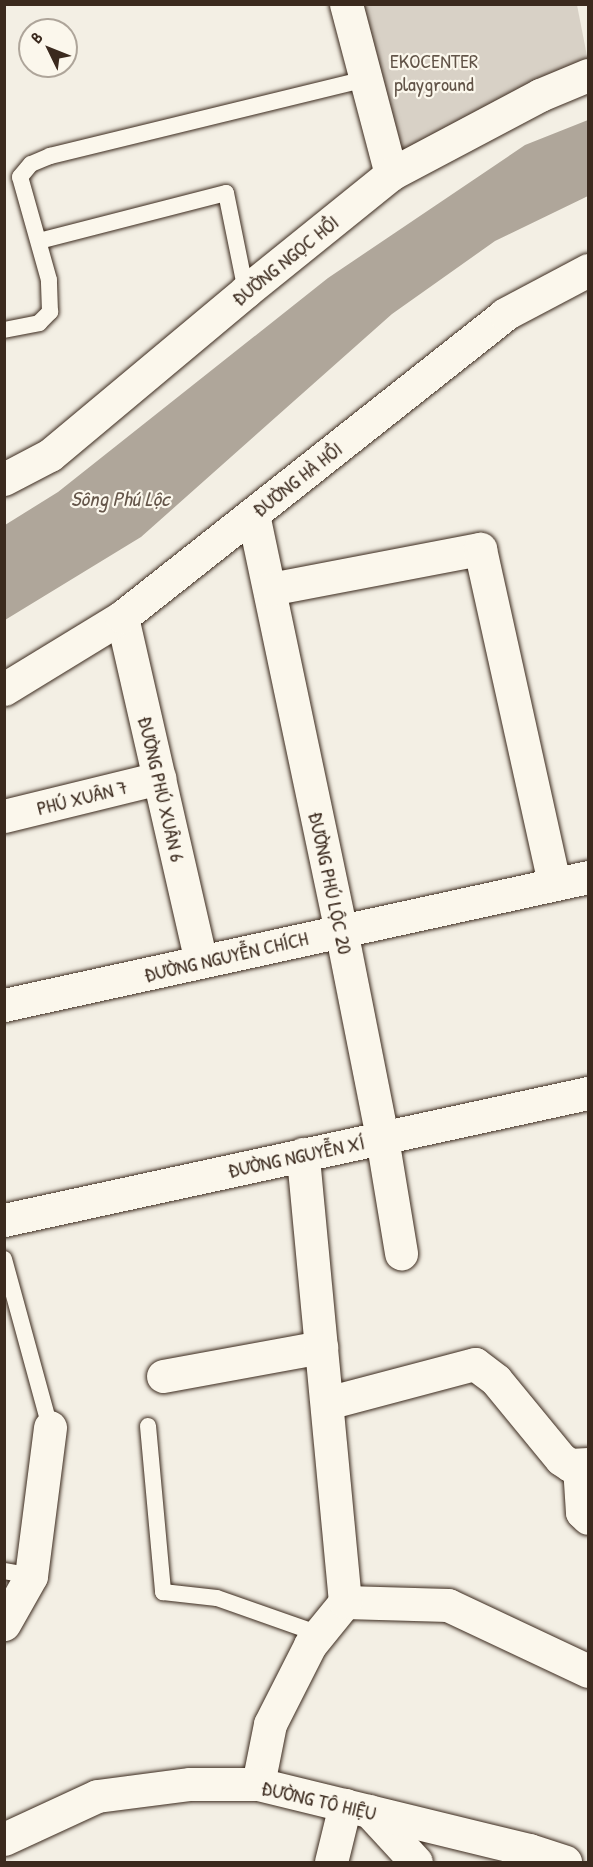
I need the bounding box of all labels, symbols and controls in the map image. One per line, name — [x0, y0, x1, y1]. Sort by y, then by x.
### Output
north arrow — [18, 18, 78, 78]
text: B — [25, 27, 47, 48]
park label: EKOCENTER playground — [390, 48, 478, 95]
street label: ĐƯỜNG NGỌC HỒI — [227, 210, 343, 310]
street label: ĐƯỜNG HÀ HỒI — [248, 437, 346, 521]
water label: Sông Phú Lộc — [71, 486, 169, 512]
street label: ĐƯỜNG PHÚ XUÂN 6 — [134, 714, 190, 864]
street label: PHÚ XUÂN 7 — [34, 774, 130, 820]
street label: ĐƯỜNG PHÚ LỘC 20 — [304, 810, 358, 956]
street label: ĐƯỜNG NGUYỄN CHÍCH — [142, 925, 310, 987]
street label: ĐƯỜNG NGUYỄN XÍ — [226, 1130, 366, 1182]
street label: ĐƯỜNG TÔ HIỆU — [259, 1775, 379, 1825]

